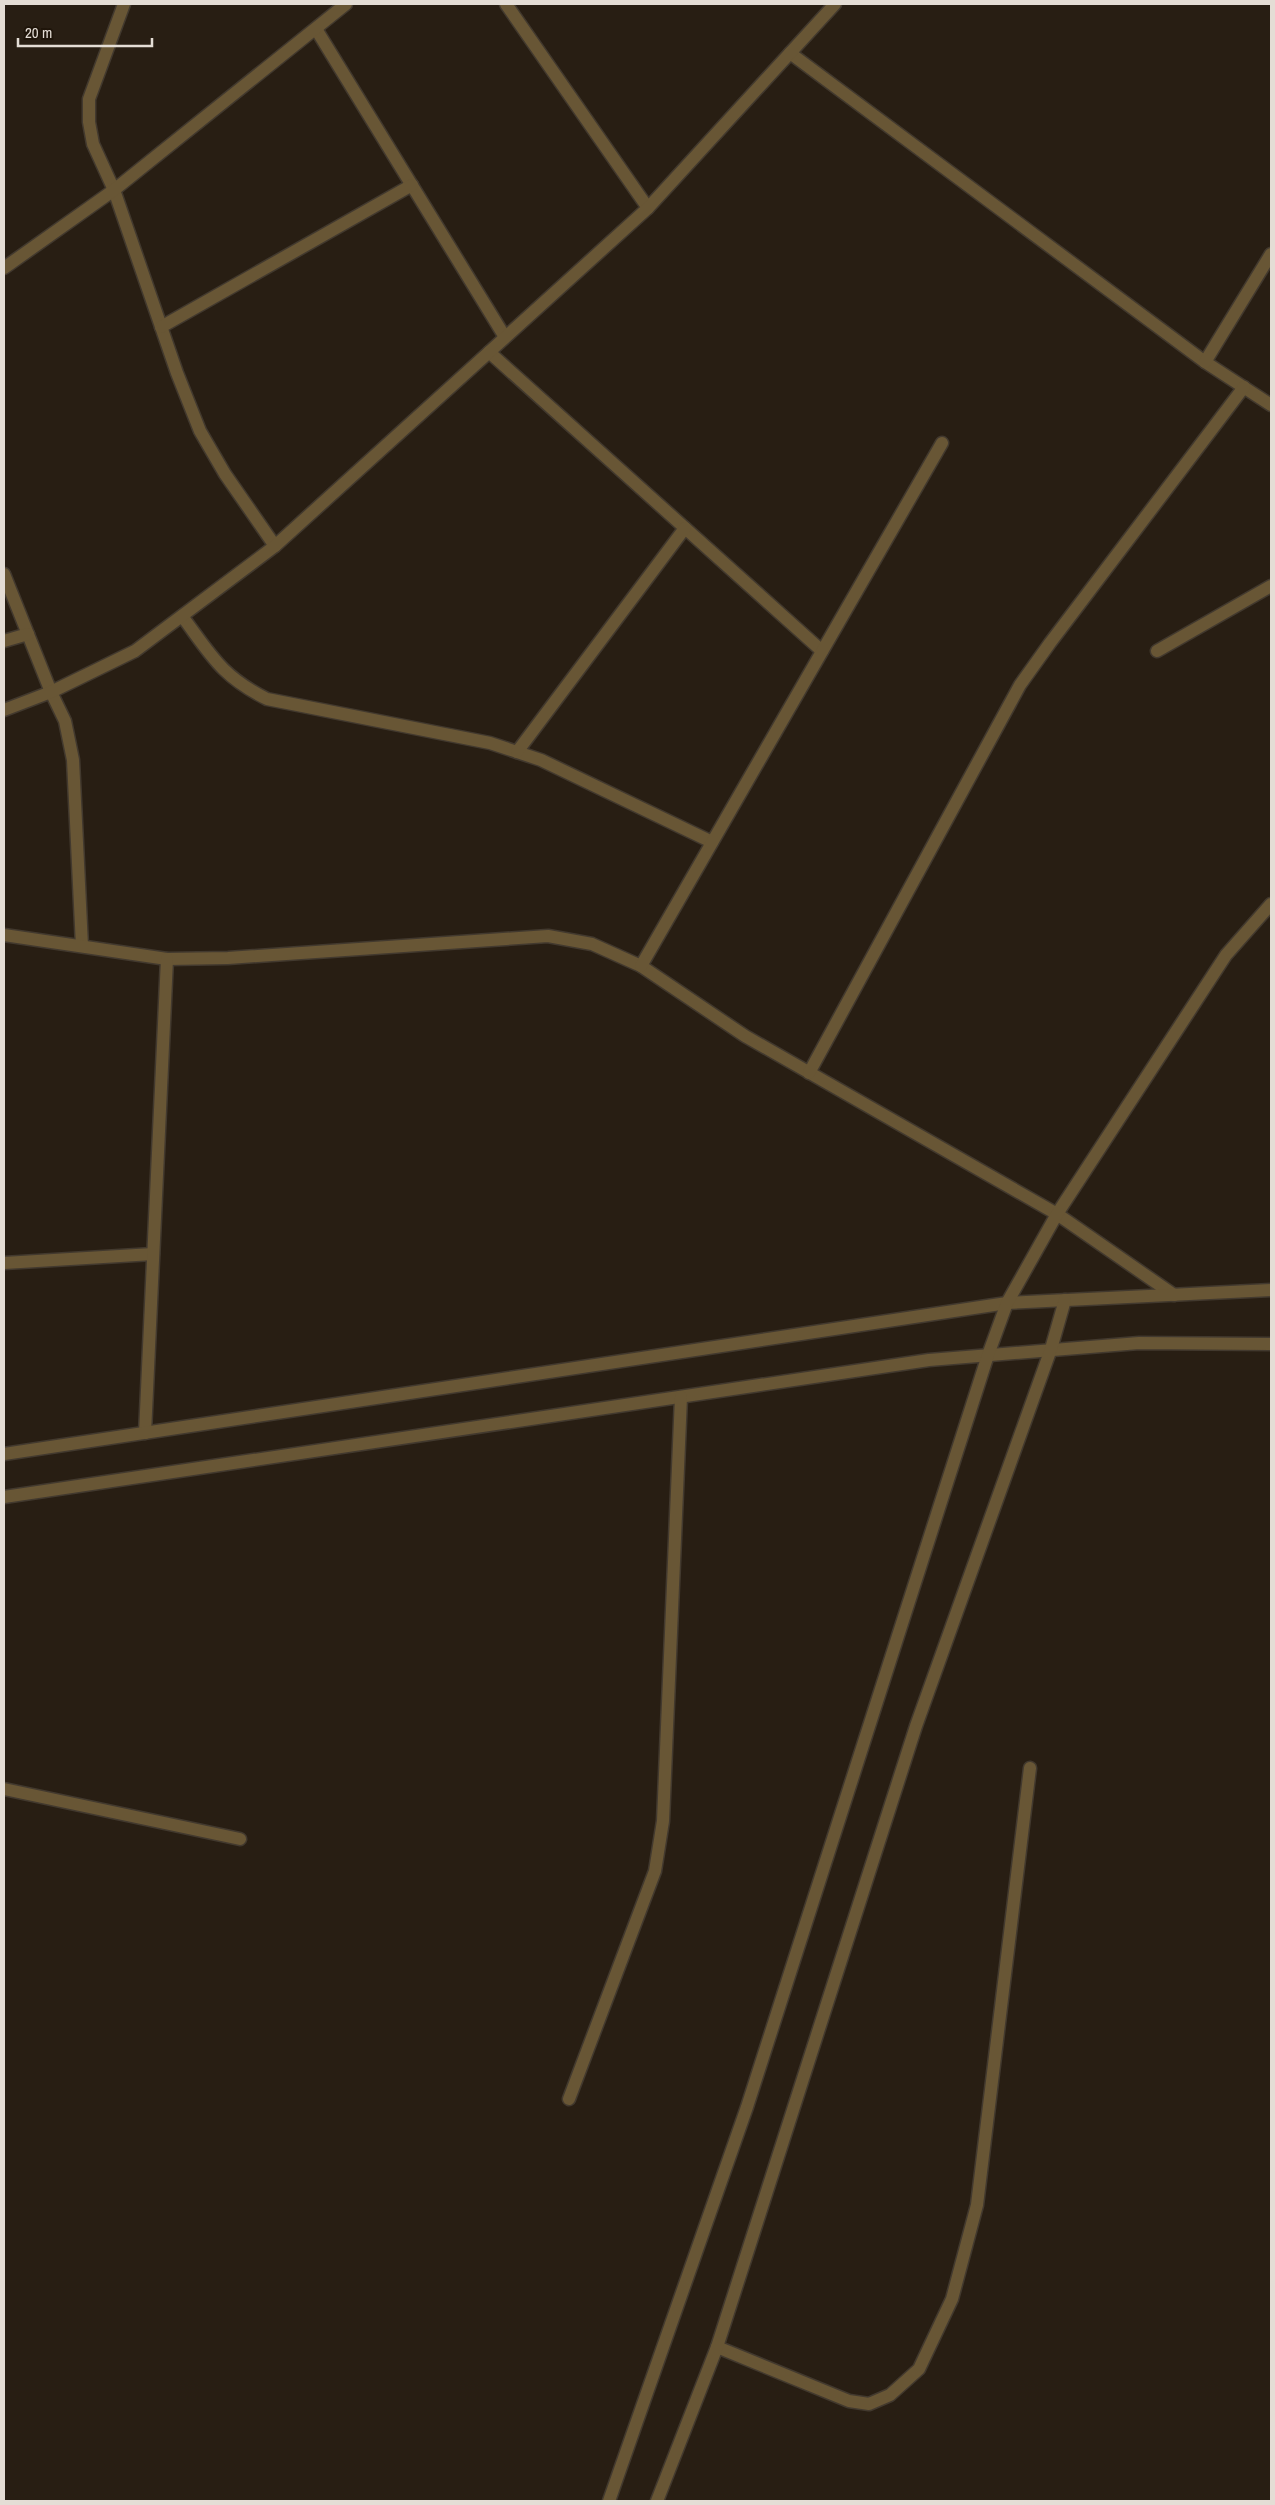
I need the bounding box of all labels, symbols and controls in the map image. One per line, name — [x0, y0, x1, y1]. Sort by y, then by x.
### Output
scale bar — [18, 15, 151, 47]
text: 20 m — [25, 22, 52, 43]

